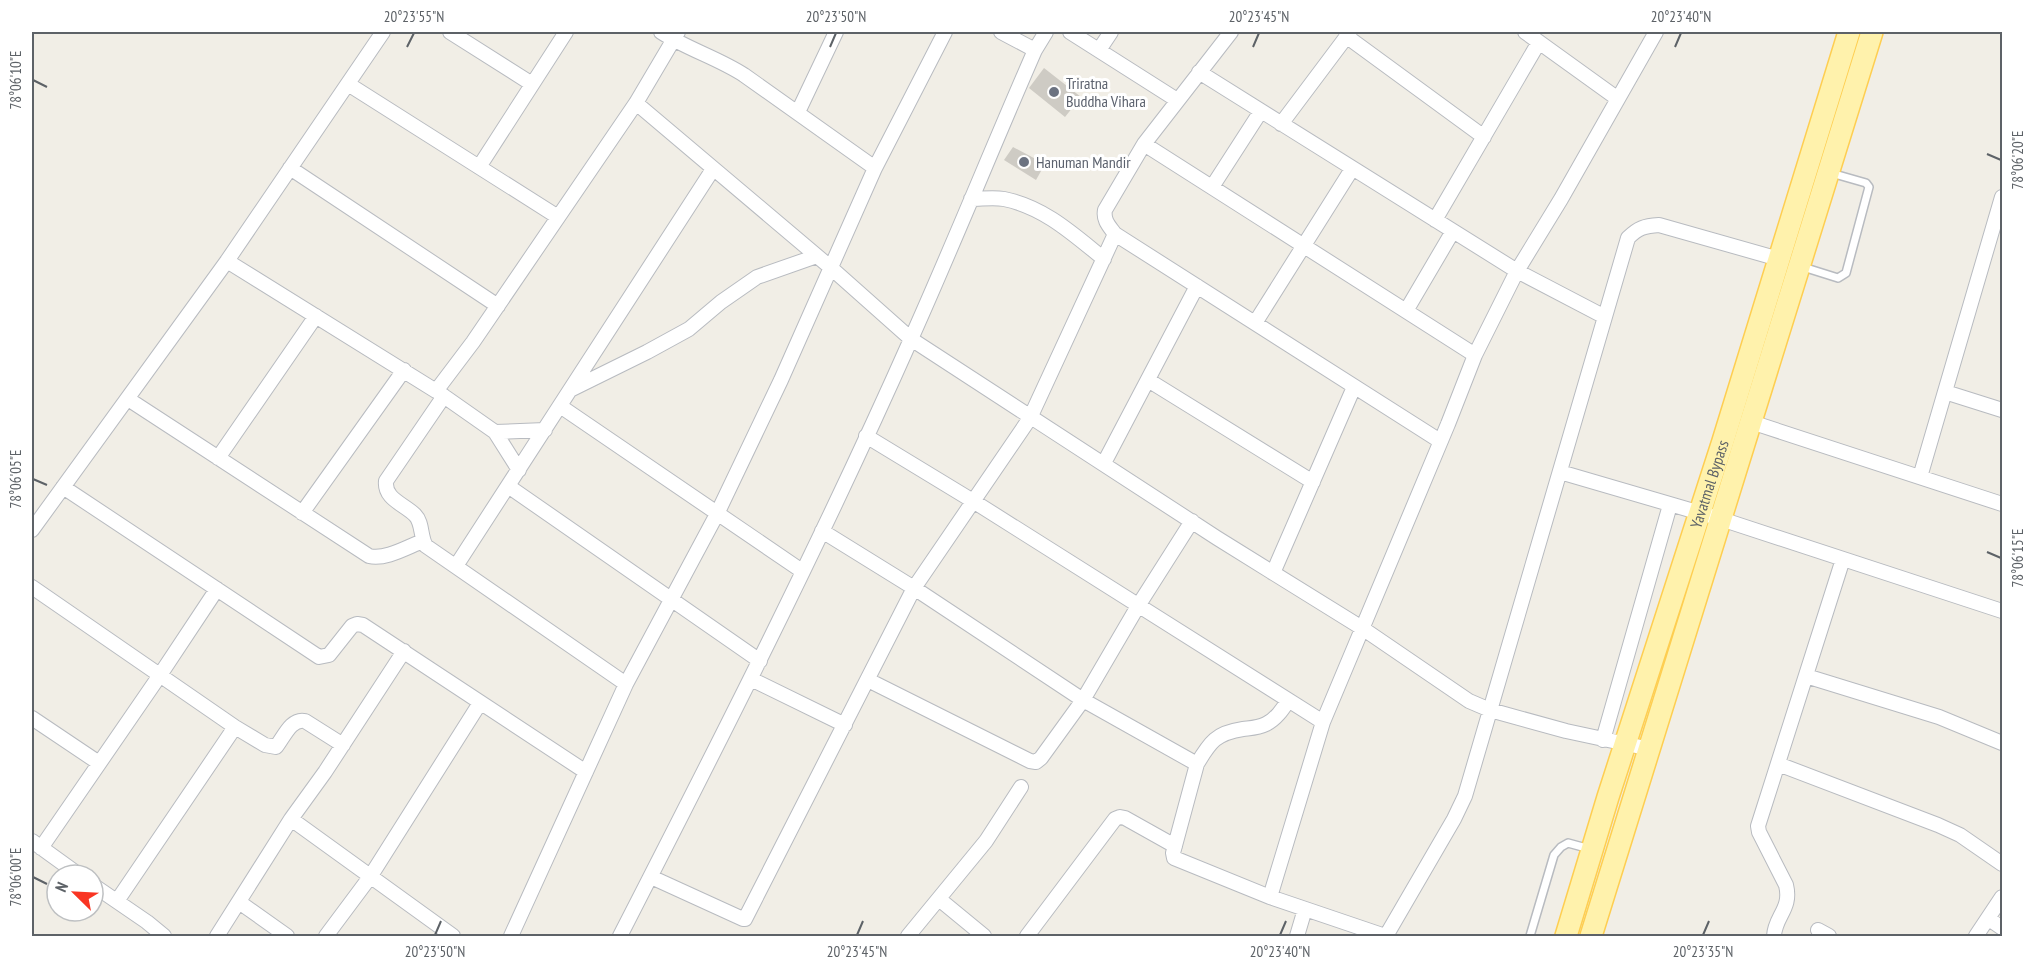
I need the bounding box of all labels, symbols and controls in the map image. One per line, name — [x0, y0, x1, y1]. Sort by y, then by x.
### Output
text: 20°23'55"N — [384, 7, 444, 26]
text: 20°23'50"N — [806, 7, 866, 26]
text: 20°23'45"N — [1229, 7, 1289, 26]
text: 20°23'40"N — [1651, 7, 1711, 26]
text: 78°06'10"E — [6, 50, 25, 110]
place label: Triratna Buddha Vihara — [1066, 73, 1146, 111]
marker: Triratna Buddha Vihara — [1047, 85, 1061, 99]
text: 78°06'20"E — [2008, 130, 2027, 190]
place label: Hanuman Mandir — [1036, 152, 1131, 172]
marker: Hanuman Mandir — [1017, 155, 1031, 169]
street label: Yavatmal Bypass — [1685, 437, 1733, 531]
text: 78°06'05"E — [6, 449, 25, 509]
text: 78°06'15"E — [2008, 528, 2027, 588]
text: 78°06'00"E — [6, 847, 25, 907]
north arrow — [45, 863, 105, 923]
text: N — [50, 879, 72, 895]
text: 20°23'50"N — [405, 942, 465, 961]
text: 20°23'45"N — [827, 942, 887, 961]
text: 20°23'40"N — [1250, 942, 1310, 961]
text: 20°23'35"N — [1673, 942, 1733, 961]

